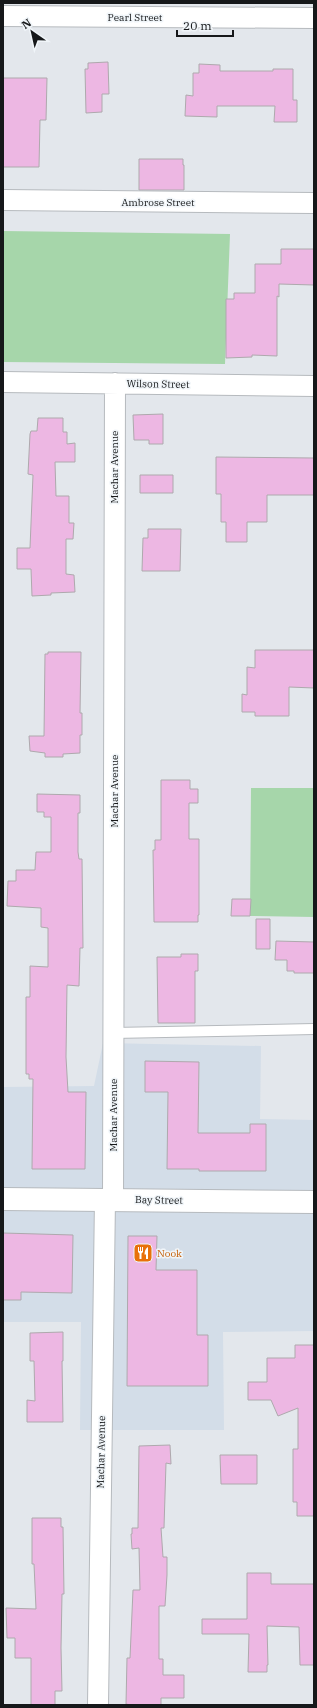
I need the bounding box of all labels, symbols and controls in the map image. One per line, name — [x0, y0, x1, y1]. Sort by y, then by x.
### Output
street label: Pearl Street — [108, 11, 163, 24]
north arrow — [12, 12, 52, 52]
scale bar — [177, 12, 233, 38]
text: N — [19, 15, 34, 32]
text: 20 m — [183, 18, 212, 33]
street label: Ambrose Street — [121, 196, 195, 209]
street label: Wilson Street — [126, 377, 190, 391]
street label: Machar Avenue — [108, 431, 121, 503]
street label: Machar Avenue — [108, 755, 121, 827]
street label: Machar Avenue — [107, 1079, 120, 1151]
street label: Bay Street — [135, 1193, 183, 1207]
restaurant icon: Nook — [132, 1242, 154, 1264]
place label: Nook — [157, 1247, 182, 1260]
street label: Machar Avenue — [94, 1415, 108, 1489]

